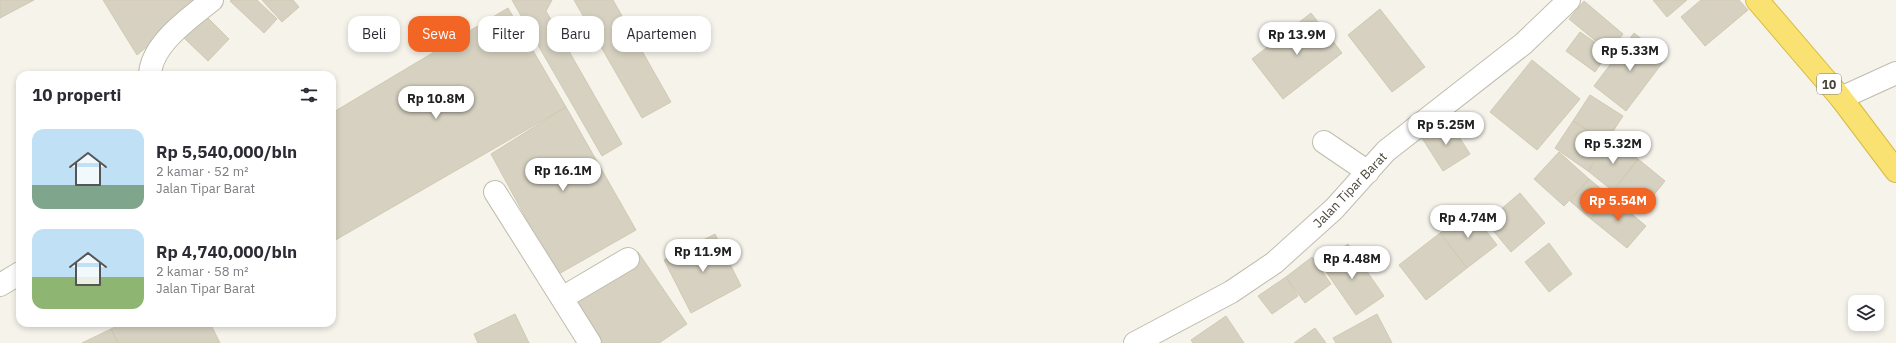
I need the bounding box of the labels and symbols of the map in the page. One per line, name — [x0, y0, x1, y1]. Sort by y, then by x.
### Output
pin: Rp 13.9M — [1256, 22, 1338, 56]
pin: Rp 5.33M — [1589, 38, 1671, 72]
road number: 10 — [1817, 74, 1841, 94]
pin: Rp 10.8M — [395, 86, 477, 120]
pin: Rp 5.25M — [1405, 112, 1487, 146]
pin: Rp 5.32M — [1572, 131, 1654, 165]
street label: Jalan Tipar Barat — [1309, 148, 1391, 232]
pin: Rp 16.1M — [522, 158, 604, 192]
pin: Rp 5.54M — [1577, 188, 1659, 222]
pin: Rp 4.74M — [1427, 205, 1509, 239]
pin: Rp 11.9M — [662, 239, 744, 273]
pin: Rp 4.48M — [1311, 246, 1393, 280]

